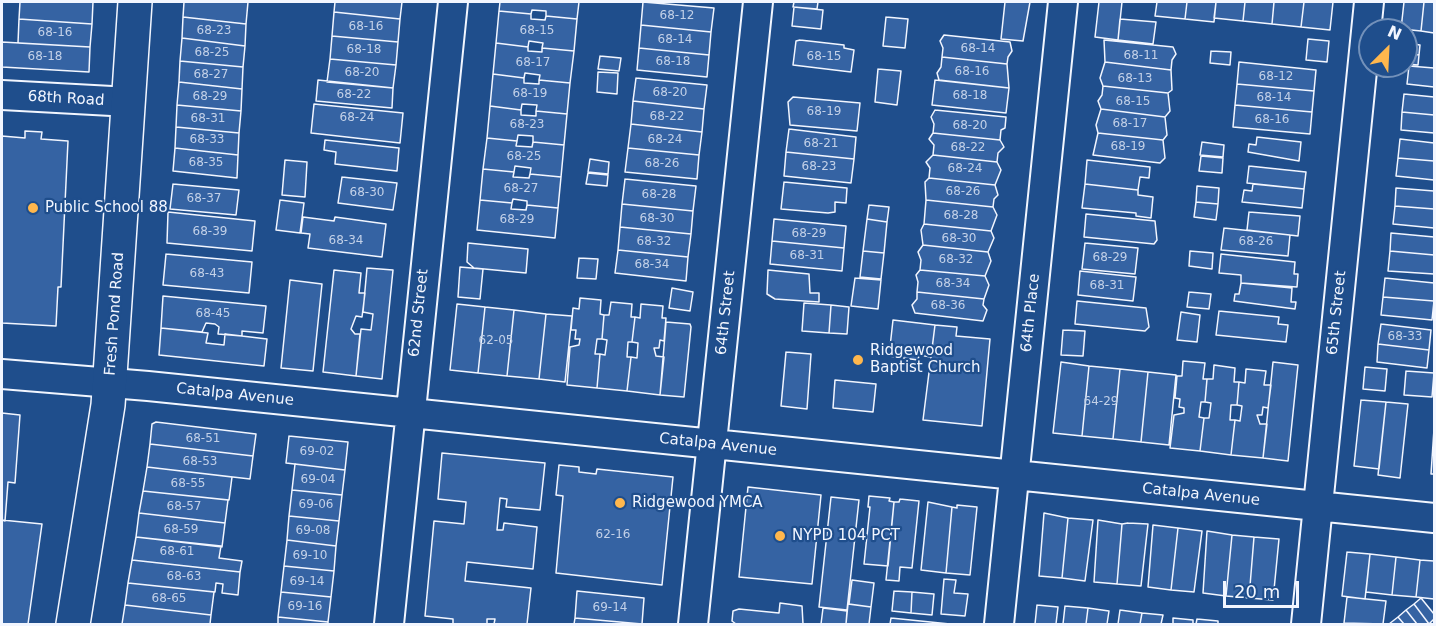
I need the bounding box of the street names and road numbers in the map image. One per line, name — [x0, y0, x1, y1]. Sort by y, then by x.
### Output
street label: 68th Road — [27, 88, 105, 110]
street label: Fresh Pond Road — [102, 252, 128, 376]
street label: 62nd Street — [405, 268, 433, 358]
street label: 64th Street — [713, 270, 739, 356]
street label: 65th Street — [1324, 270, 1350, 356]
street label: 64th Place — [1018, 273, 1044, 353]
street label: Catalpa Avenue — [175, 380, 295, 410]
street label: Catalpa Avenue — [658, 430, 778, 460]
street label: Catalpa Avenue — [1141, 480, 1261, 510]

